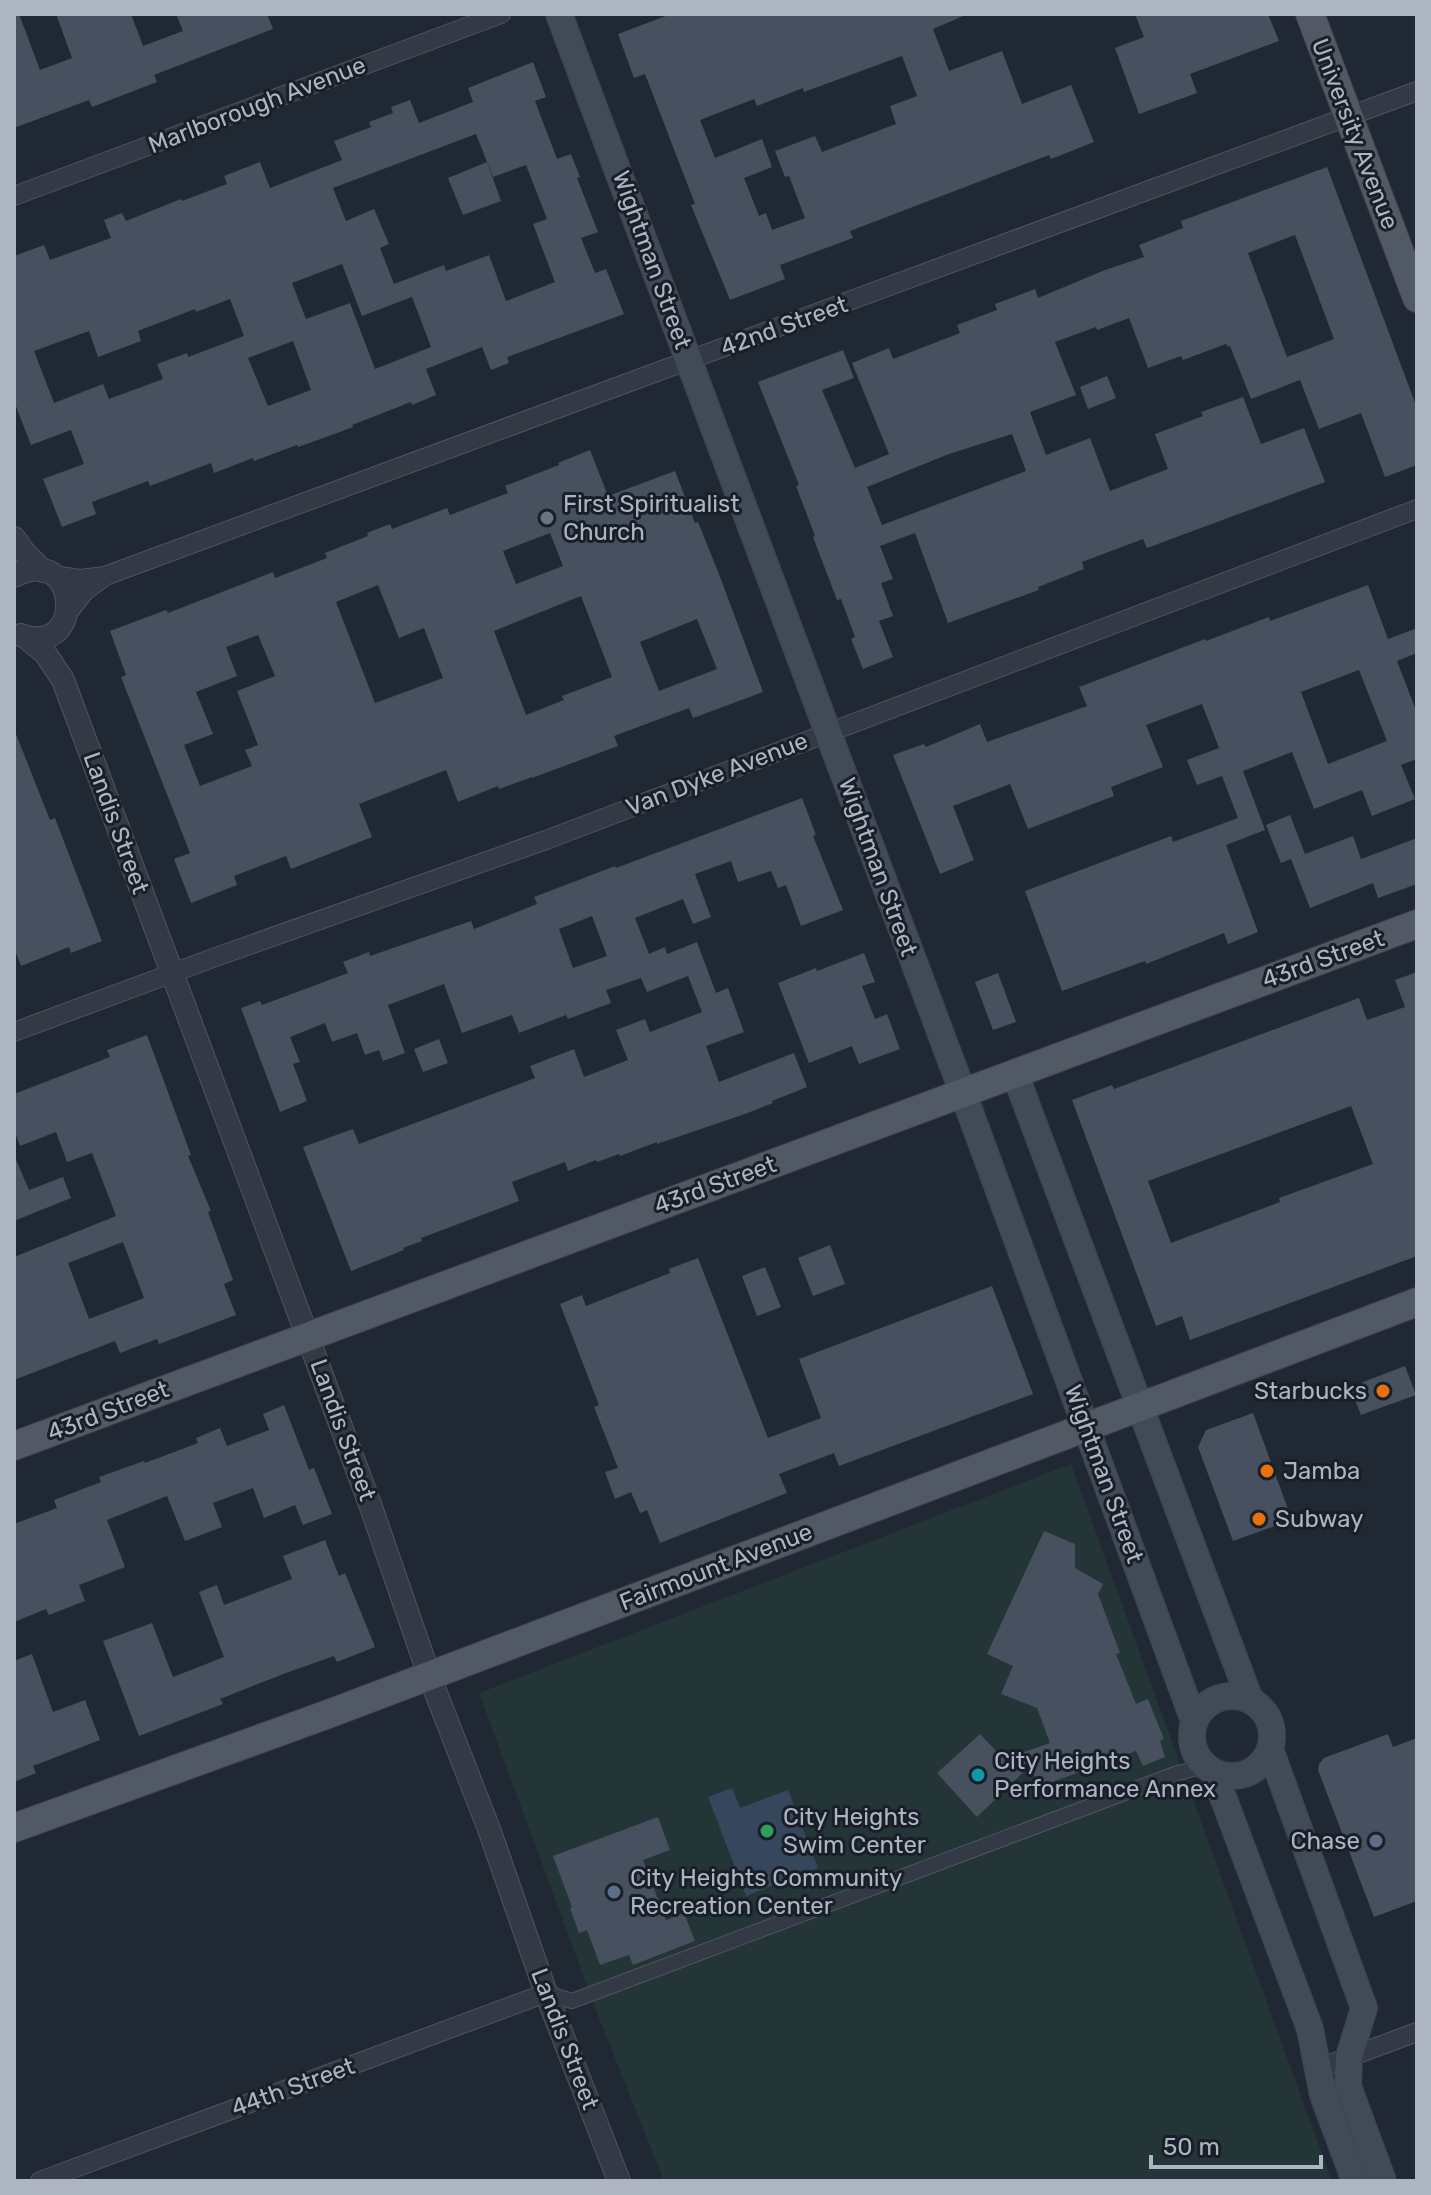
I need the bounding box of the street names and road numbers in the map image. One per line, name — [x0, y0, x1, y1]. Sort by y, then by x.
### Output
street label: University Avenue — [1306, 35, 1404, 233]
street label: Marlborough Avenue — [144, 51, 370, 159]
street label: Wightman Street — [607, 167, 697, 353]
street label: 42nd Street — [717, 290, 851, 362]
street label: Van Dyke Avenue — [622, 726, 812, 822]
street label: Landis Street — [77, 748, 155, 898]
street label: Wightman Street — [833, 774, 923, 960]
street label: 43rd Street — [1258, 924, 1388, 994]
street label: 43rd Street — [650, 1150, 780, 1220]
street label: Landis Street — [304, 1355, 382, 1505]
street label: 43rd Street — [43, 1375, 173, 1447]
street label: Wightman Street — [1059, 1381, 1149, 1567]
street label: Fairmount Avenue — [616, 1517, 816, 1617]
street label: Landis Street — [525, 1964, 605, 2114]
street label: 44th Street — [228, 2052, 358, 2122]

